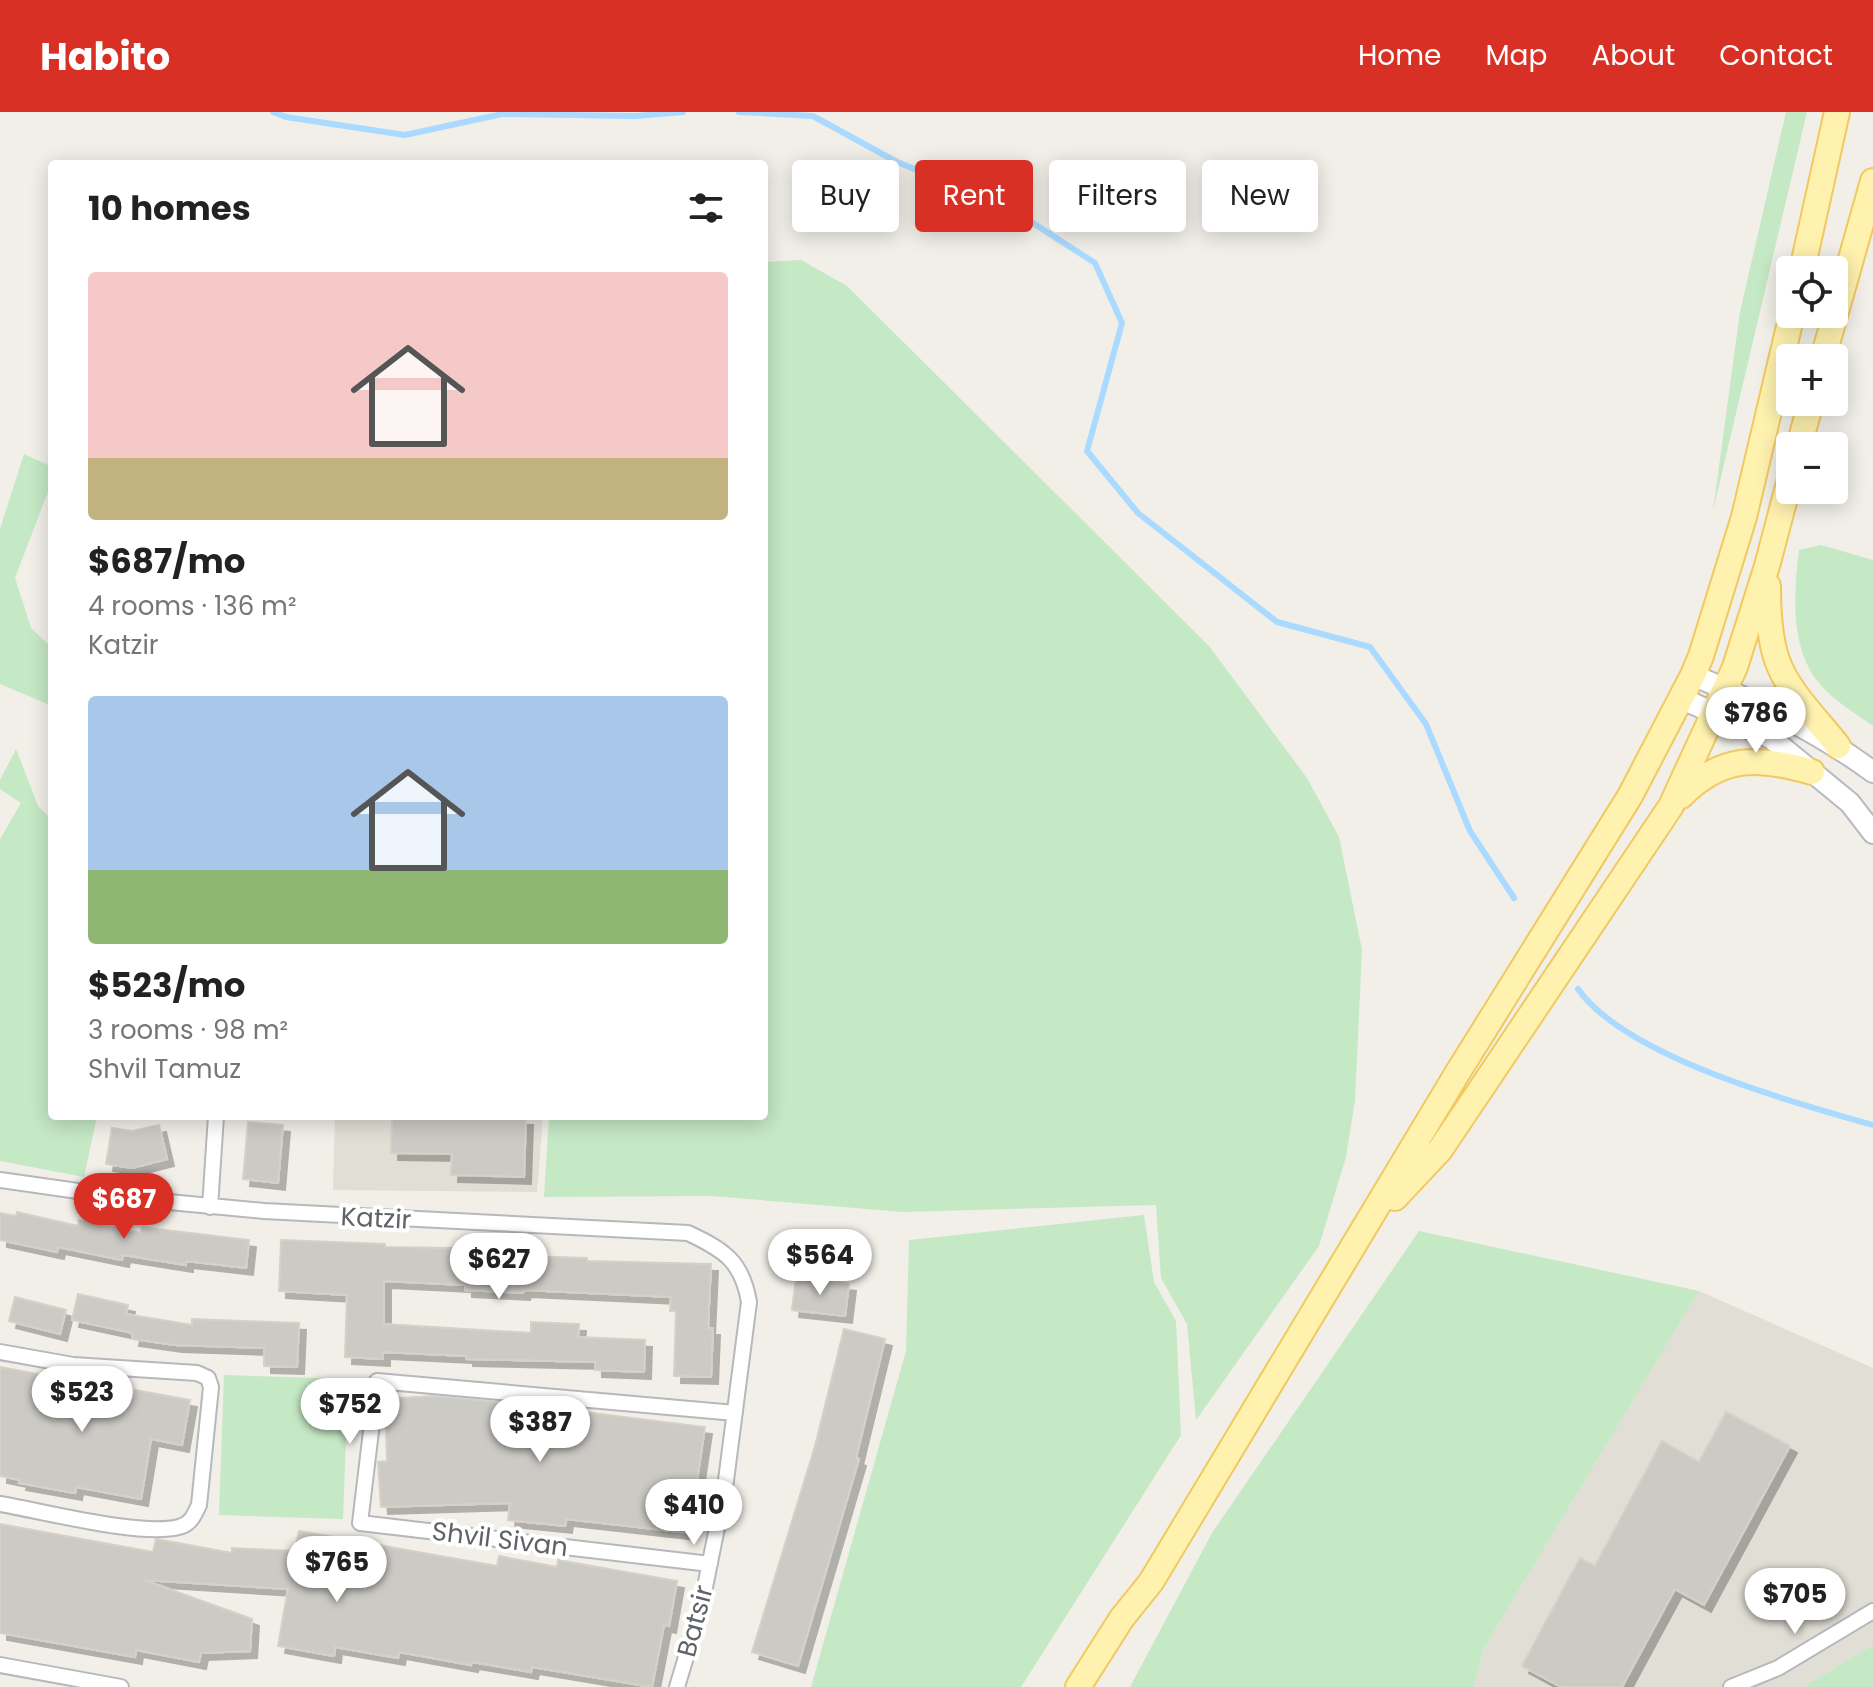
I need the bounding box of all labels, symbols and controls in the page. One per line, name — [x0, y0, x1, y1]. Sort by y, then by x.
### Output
text: Habito — [40, 30, 170, 83]
text: Home — [1358, 36, 1441, 75]
text: Map — [1485, 36, 1547, 75]
text: About — [1591, 36, 1675, 75]
text: Contact — [1719, 36, 1833, 75]
chip: Buy — [792, 160, 899, 232]
chip: Rent — [915, 160, 1033, 232]
chip: Filters — [1049, 160, 1186, 232]
chip: New — [1202, 160, 1318, 232]
text: 10 homes — [88, 184, 251, 232]
icon: filters — [684, 186, 728, 230]
map controls — [1776, 256, 1848, 504]
button: locate — [1776, 256, 1848, 328]
icon: home — [336, 324, 480, 468]
button: + — [1776, 344, 1848, 416]
button: − — [1776, 432, 1848, 504]
text: $687/mo — [88, 537, 245, 585]
text: 4 rooms · 136 m² — [88, 588, 296, 624]
text: Katzir — [88, 627, 159, 663]
pin: $786 — [1709, 687, 1803, 755]
text: $786 — [1724, 695, 1788, 731]
icon: home — [336, 748, 480, 892]
text: $523/mo — [88, 961, 246, 1009]
text: 3 rooms · 98 m² — [88, 1012, 288, 1048]
text: Shvil Tamuz — [88, 1051, 241, 1087]
pin: $687 — [77, 1173, 171, 1241]
text: $687 — [92, 1181, 156, 1217]
street label: Katzir — [340, 1198, 412, 1238]
pin: $564 — [773, 1229, 867, 1297]
pin: $627 — [452, 1233, 546, 1301]
text: $564 — [786, 1237, 854, 1273]
text: $627 — [468, 1241, 530, 1277]
pin: $523 — [35, 1366, 129, 1434]
text: $523 — [50, 1374, 114, 1410]
pin: $752 — [303, 1378, 397, 1446]
text: $752 — [319, 1386, 381, 1422]
pin: $387 — [493, 1396, 587, 1464]
text: $387 — [508, 1404, 572, 1440]
pin: $410 — [647, 1479, 741, 1547]
text: $410 — [663, 1487, 725, 1523]
street label: Shvil Sivan — [430, 1513, 570, 1565]
pin: $765 — [290, 1536, 384, 1604]
text: $765 — [305, 1544, 369, 1580]
pin: $705 — [1748, 1568, 1842, 1636]
text: $705 — [1763, 1576, 1827, 1612]
street label: Batsir — [668, 1581, 722, 1661]

